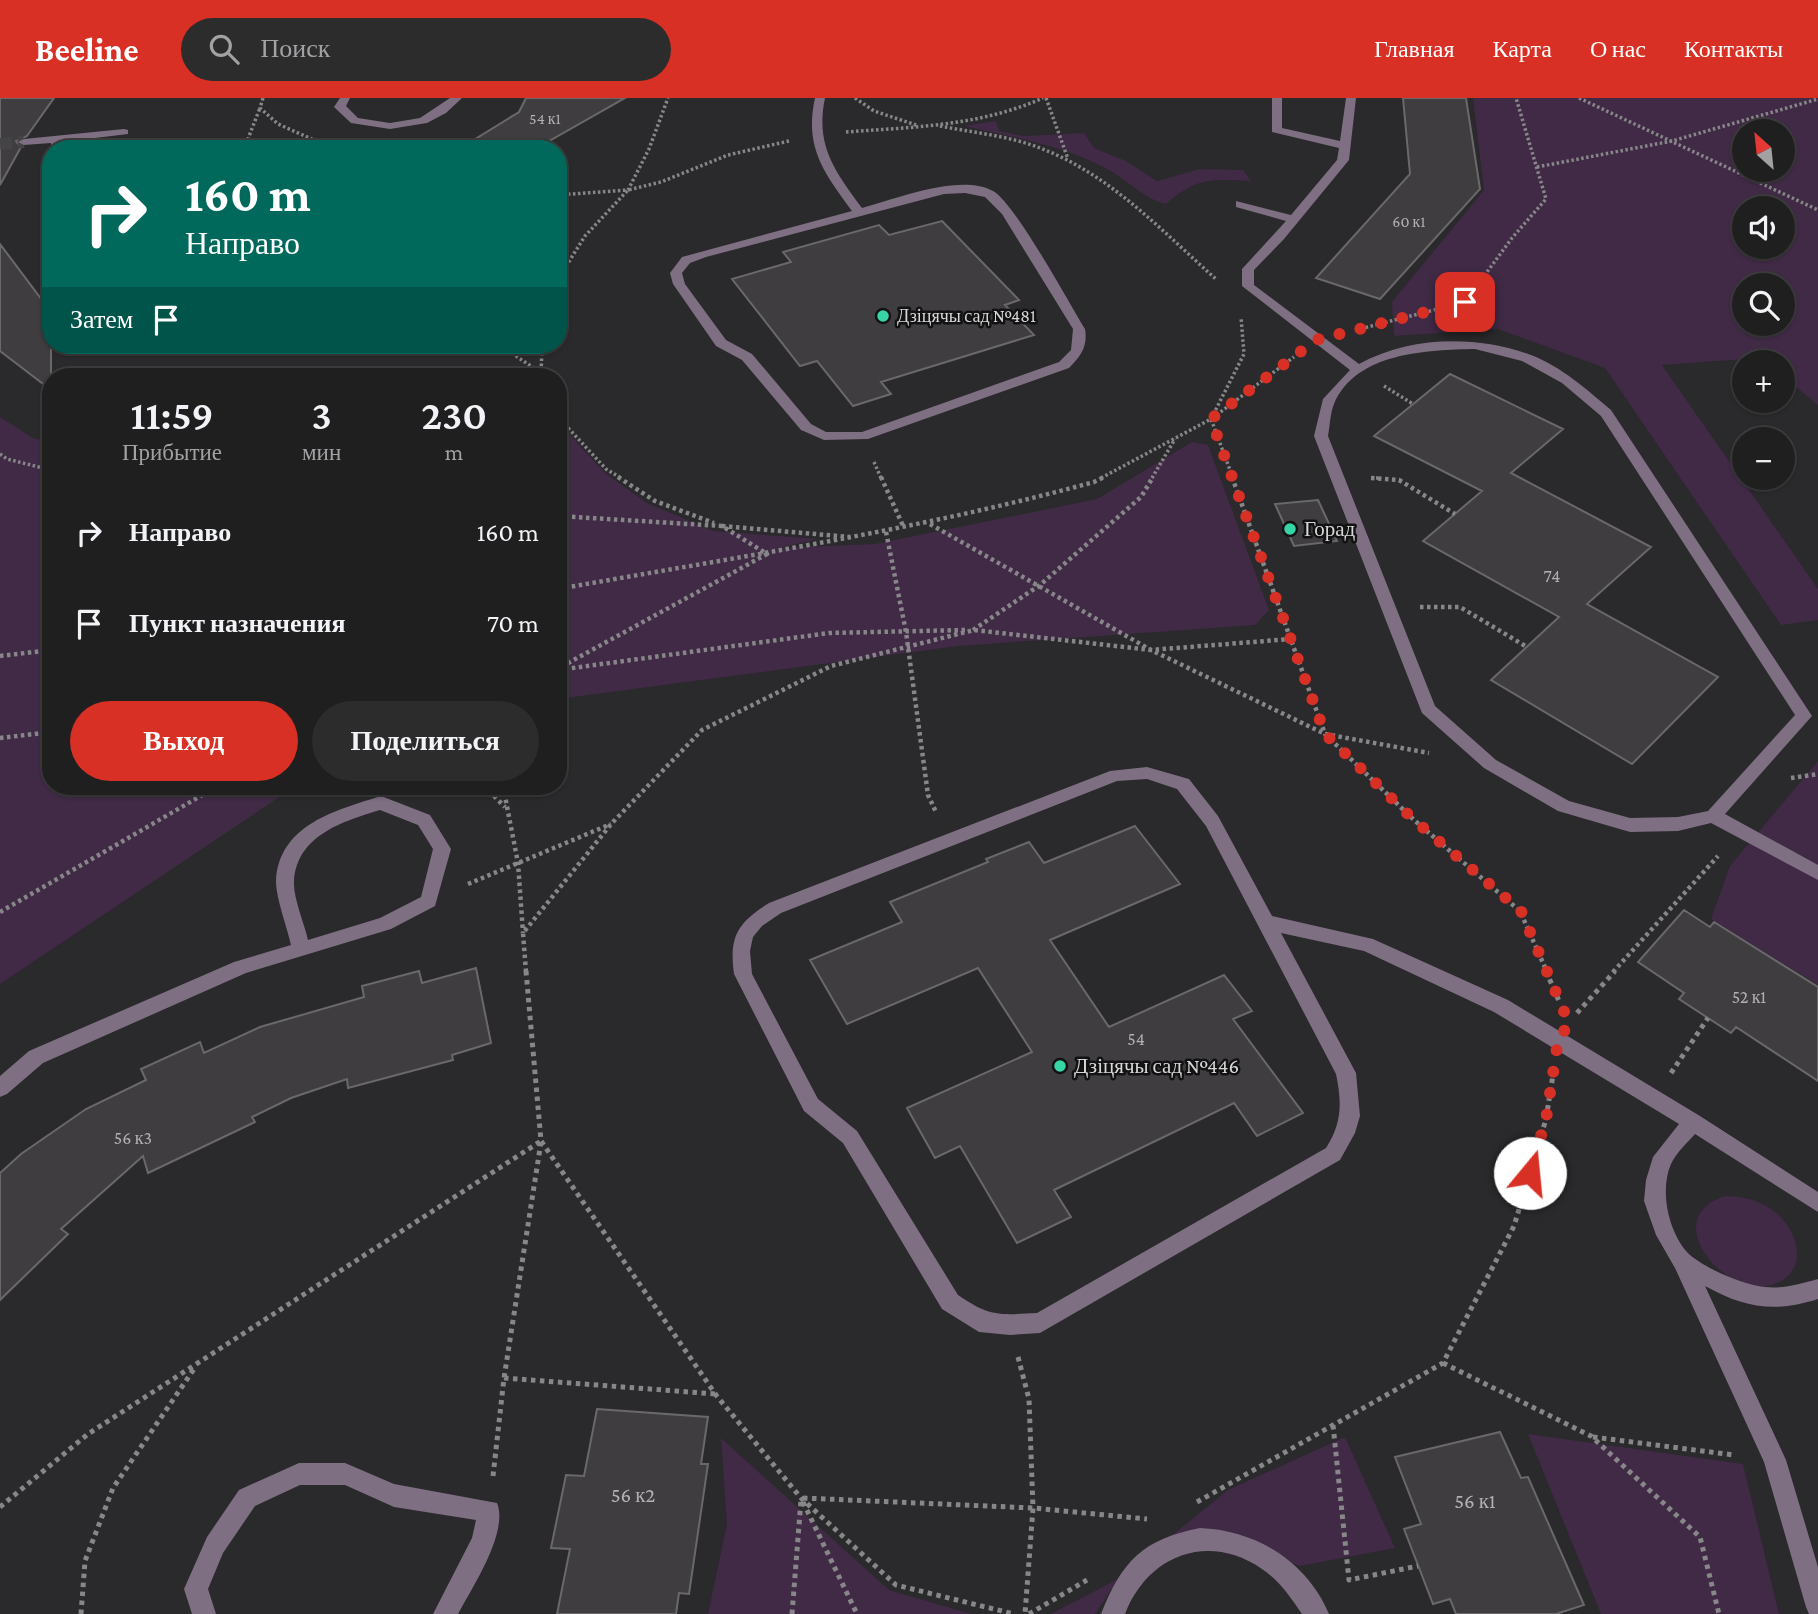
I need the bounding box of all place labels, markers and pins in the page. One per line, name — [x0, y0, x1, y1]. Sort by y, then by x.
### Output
pin — [1435, 272, 1495, 332]
place label: Дзіцячы сад №481 — [897, 306, 1036, 326]
marker: Дзіцячы сад №481 — [875, 308, 891, 324]
place label: Горад — [1304, 517, 1356, 541]
marker: Горад — [1282, 521, 1298, 537]
place label: Дзіцячы сад №446 — [1074, 1054, 1239, 1078]
marker: Дзіцячы сад №446 — [1052, 1058, 1068, 1074]

